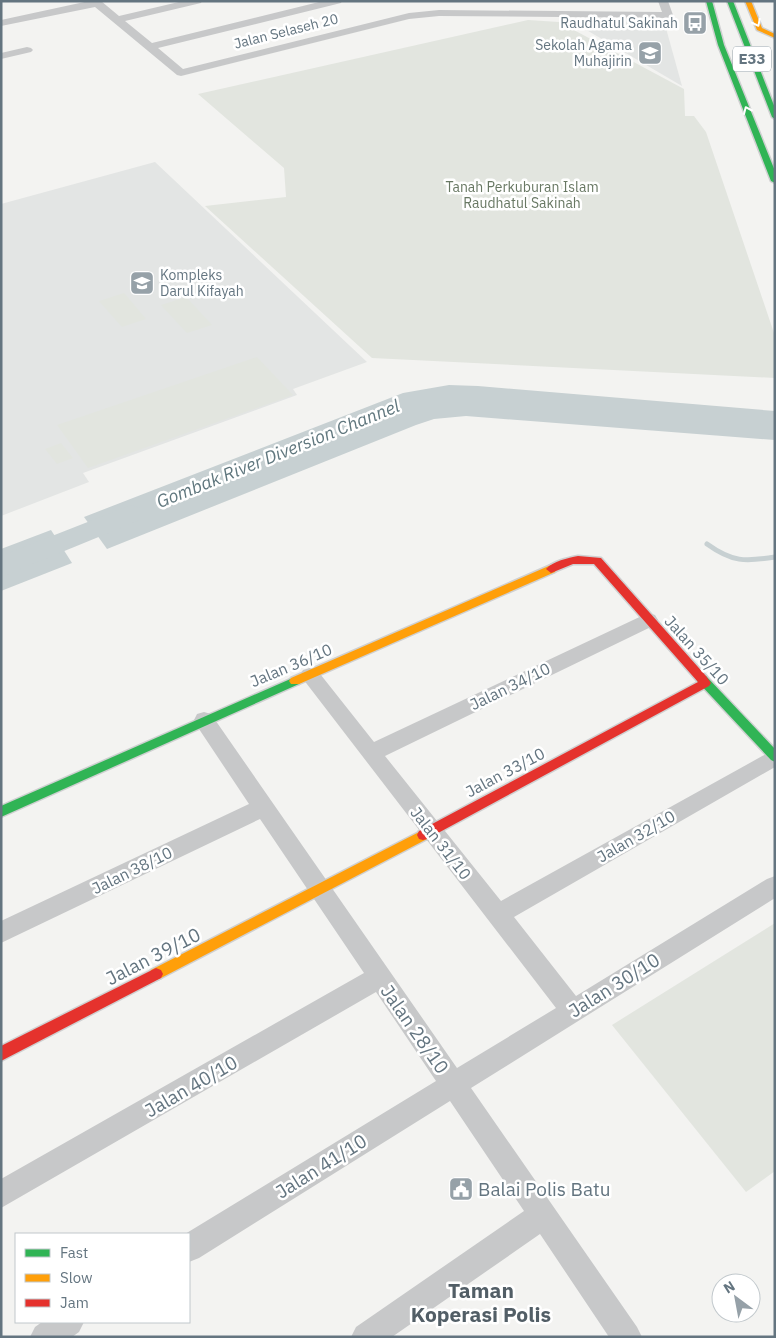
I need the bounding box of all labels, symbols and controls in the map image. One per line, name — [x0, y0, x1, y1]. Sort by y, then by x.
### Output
street label: Jalan Selaseh 20 — [232, 9, 340, 53]
bus stop icon: Raudhatul Sakinah — [682, 10, 708, 36]
place label: Raudhatul Sakinah — [560, 14, 678, 32]
one-way arrow — [751, 17, 761, 26]
place label: Sekolah Agama Muhajirin — [535, 36, 633, 70]
school or university icon: Sekolah Agama Muhajirin — [637, 40, 663, 66]
road number: E33 — [733, 46, 771, 72]
one-way arrow — [742, 106, 753, 115]
park label: Tanah Perkuburan Islam Raudhatul Sakinah — [445, 178, 599, 212]
place label: Kompleks Darul Kifayah — [160, 266, 244, 300]
school or university icon: Kompleks Darul Kifayah — [129, 270, 155, 296]
water label: Gombak River Diversion Channel — [153, 394, 403, 513]
street label: Jalan 35/10 — [660, 611, 734, 689]
street label: Jalan 36/10 — [247, 639, 335, 691]
street label: Jalan 34/10 — [467, 658, 553, 714]
street label: Jalan 33/10 — [462, 743, 548, 801]
street label: Jalan 31/10 — [406, 803, 476, 883]
street label: Jalan 32/10 — [593, 806, 679, 866]
street label: Jalan 38/10 — [89, 842, 175, 898]
street label: Jalan 39/10 — [102, 922, 204, 990]
street label: Jalan 30/10 — [564, 947, 664, 1023]
street label: Jalan 28/10 — [376, 980, 454, 1078]
street label: Jalan 40/10 — [140, 1050, 242, 1122]
street label: Jalan 41/10 — [271, 1128, 371, 1204]
public building icon: Balai Polis Batu — [448, 1176, 474, 1202]
place label: Balai Polis Batu — [478, 1177, 611, 1201]
legend — [15, 1233, 190, 1323]
text: Fast — [60, 1243, 88, 1262]
text: Slow — [60, 1268, 93, 1287]
north arrow — [711, 1273, 761, 1323]
district label: Taman Koperasi Polis — [411, 1276, 551, 1328]
text: N — [720, 1277, 738, 1297]
text: Jam — [60, 1293, 89, 1312]

